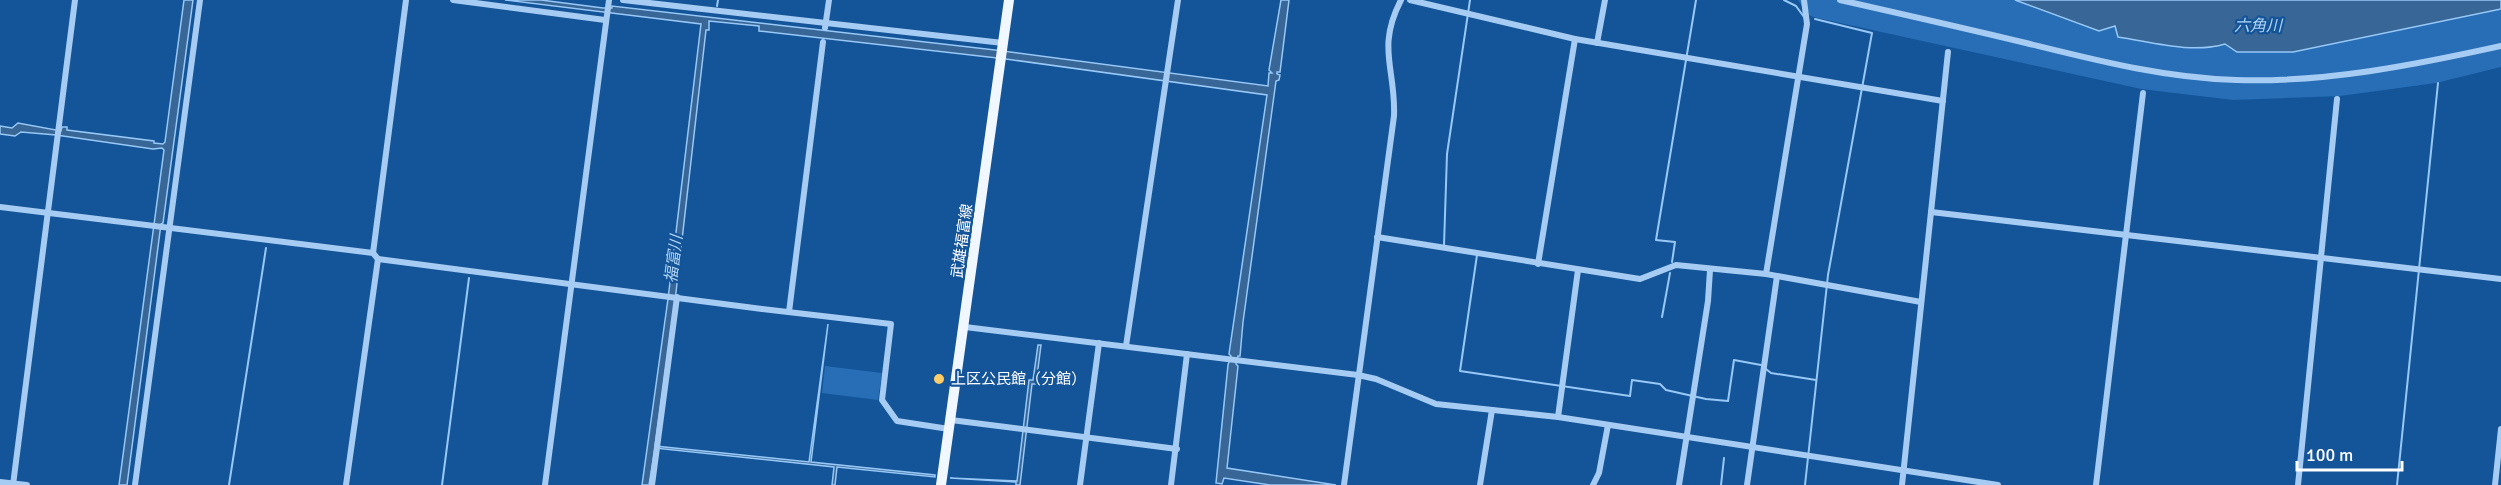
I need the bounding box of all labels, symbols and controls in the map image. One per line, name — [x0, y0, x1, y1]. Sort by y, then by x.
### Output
water label: 六角川 — [2234, 16, 2284, 36]
street label: 武雄福富線 — [948, 203, 976, 279]
water label: 福富川 — [661, 232, 687, 284]
place label: 上区公民館（分館） — [951, 370, 1086, 388]
marker: 上区公民館（分館） — [932, 372, 946, 386]
scale bar — [2297, 434, 2402, 472]
text: 100 m — [2306, 444, 2353, 466]

